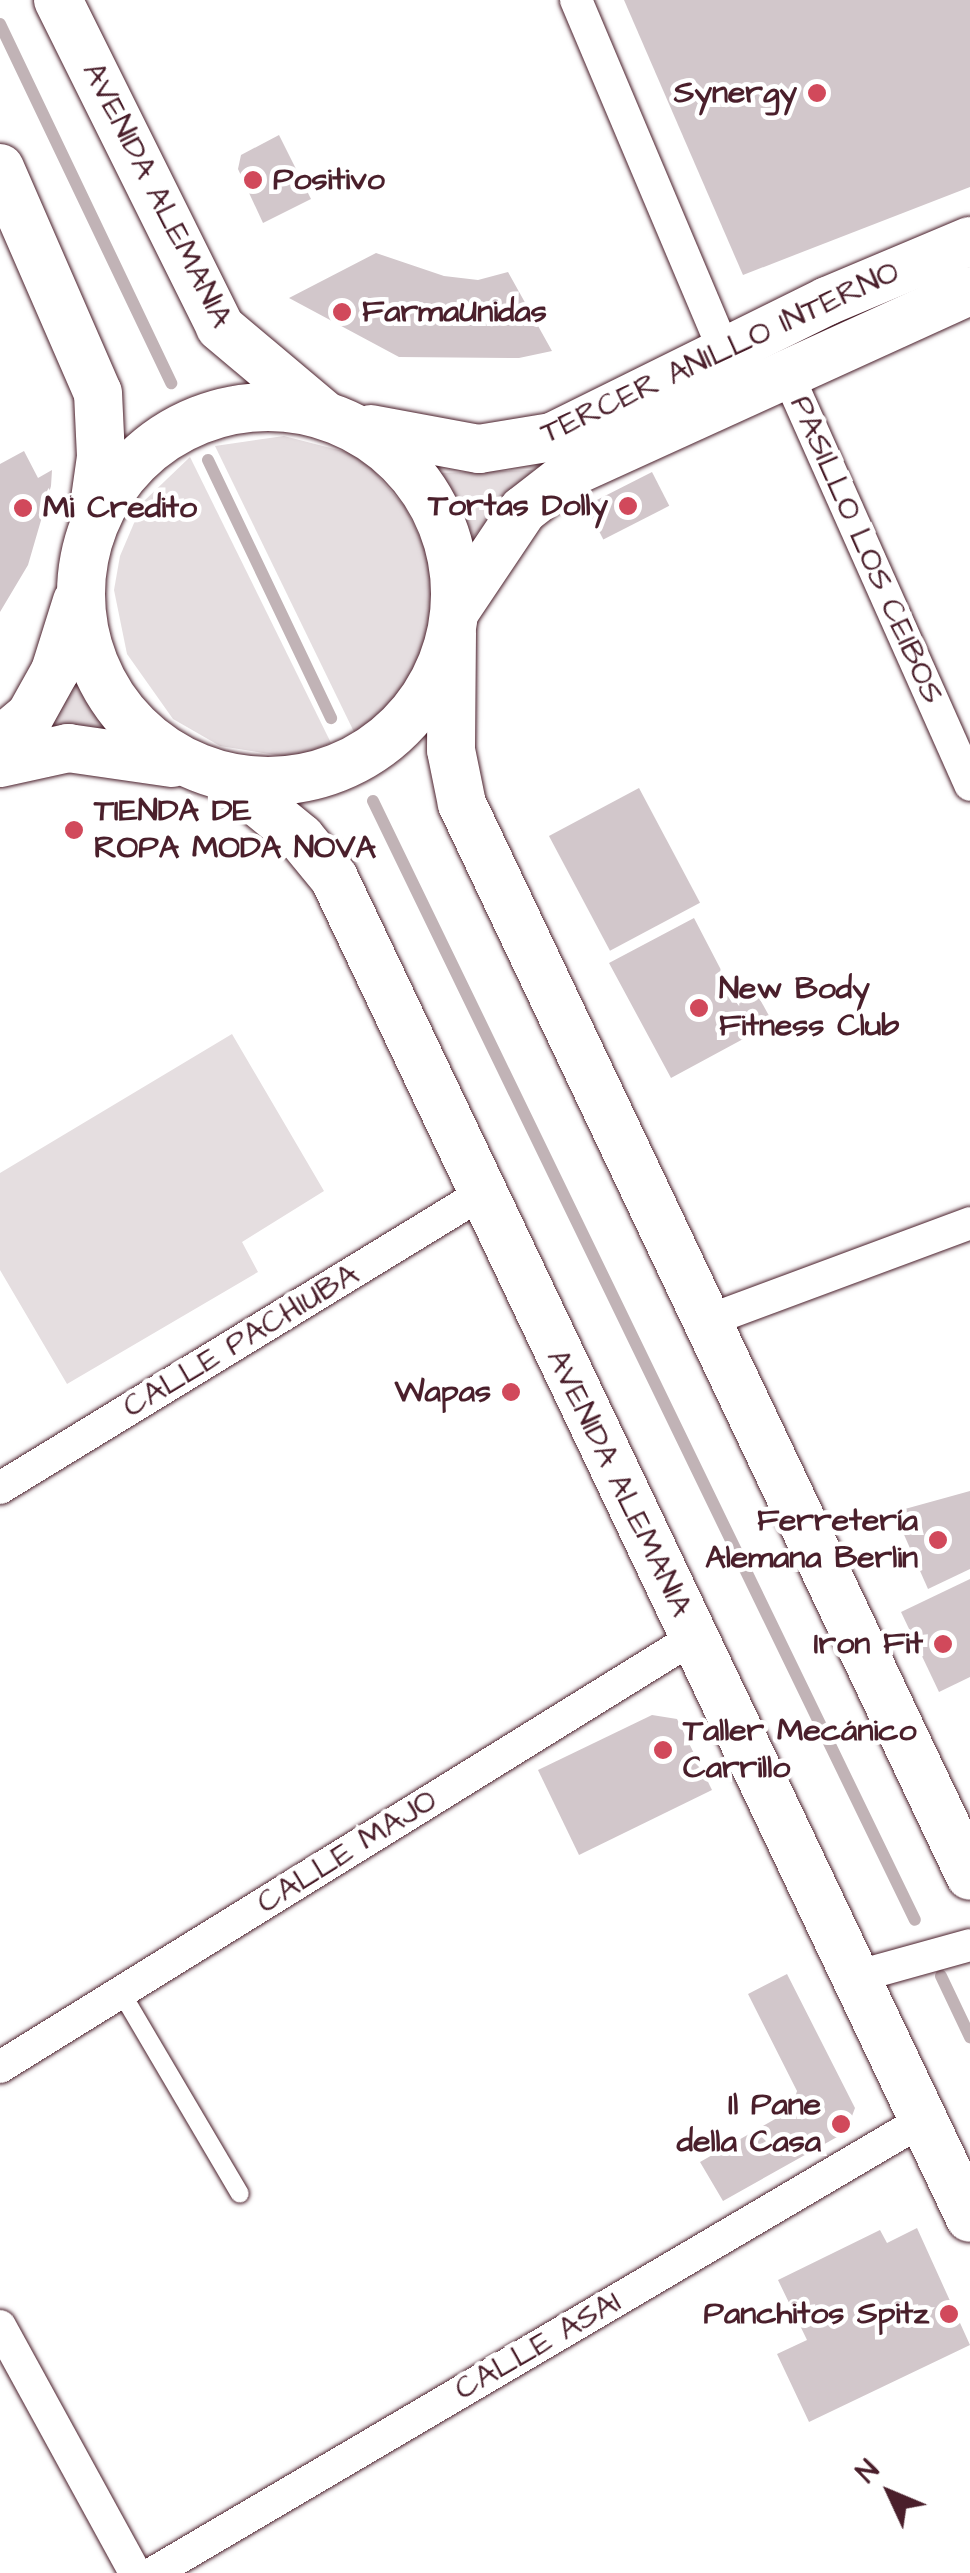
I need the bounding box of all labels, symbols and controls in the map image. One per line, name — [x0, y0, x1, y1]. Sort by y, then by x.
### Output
street label: AVENIDA ALEMANIA — [74, 56, 240, 334]
place label: Synergy — [674, 74, 797, 112]
marker: Synergy — [806, 82, 828, 104]
place label: Positivo — [273, 161, 385, 199]
marker: Positivo — [242, 169, 264, 191]
street label: TERCER ANILLO INTERNO — [535, 253, 905, 453]
place label: FarmaUnidas — [362, 293, 547, 331]
marker: FarmaUnidas — [331, 301, 353, 323]
street label: PASILLO LOS CEIBOS — [781, 390, 951, 710]
place label: Tortas Dolly — [428, 487, 608, 525]
place label: Mi Credito — [43, 489, 197, 527]
marker: Tortas Dolly — [617, 495, 639, 517]
marker: Mi Credito — [12, 497, 34, 519]
place label: TIENDA DE ROPA MODA NOVA — [94, 793, 376, 868]
marker: TIENDA DE ROPA MODA NOVA — [63, 819, 85, 841]
place label: New Body Fitness Club — [719, 971, 899, 1046]
marker: New Body Fitness Club — [688, 997, 710, 1019]
street label: CALLE PACHIUBA — [116, 1255, 366, 1427]
street label: AVENIDA ALEMANIA — [538, 1343, 700, 1623]
place label: Wapas — [394, 1373, 491, 1411]
marker: Wapas — [500, 1381, 522, 1403]
place label: Ferretería Alemana Berlin — [705, 1503, 918, 1578]
marker: Ferretería Alemana Berlin — [927, 1529, 949, 1551]
place label: Iron Fit — [814, 1625, 923, 1663]
marker: Iron Fit — [932, 1633, 954, 1655]
place label: Taller Mecánico Carrillo — [683, 1713, 916, 1788]
marker: Taller Mecánico Carrillo — [652, 1739, 674, 1761]
street label: CALLE MAJO — [250, 1782, 444, 1922]
place label: Il Pane della Casa — [677, 2087, 821, 2162]
marker: Il Pane della Casa — [830, 2113, 852, 2135]
street label: CALLE ASAI — [448, 2283, 628, 2409]
place label: Panchitos Spitz — [704, 2295, 929, 2333]
marker: Panchitos Spitz — [938, 2303, 960, 2325]
north arrow — [840, 2443, 940, 2543]
text: N — [848, 2452, 888, 2492]

